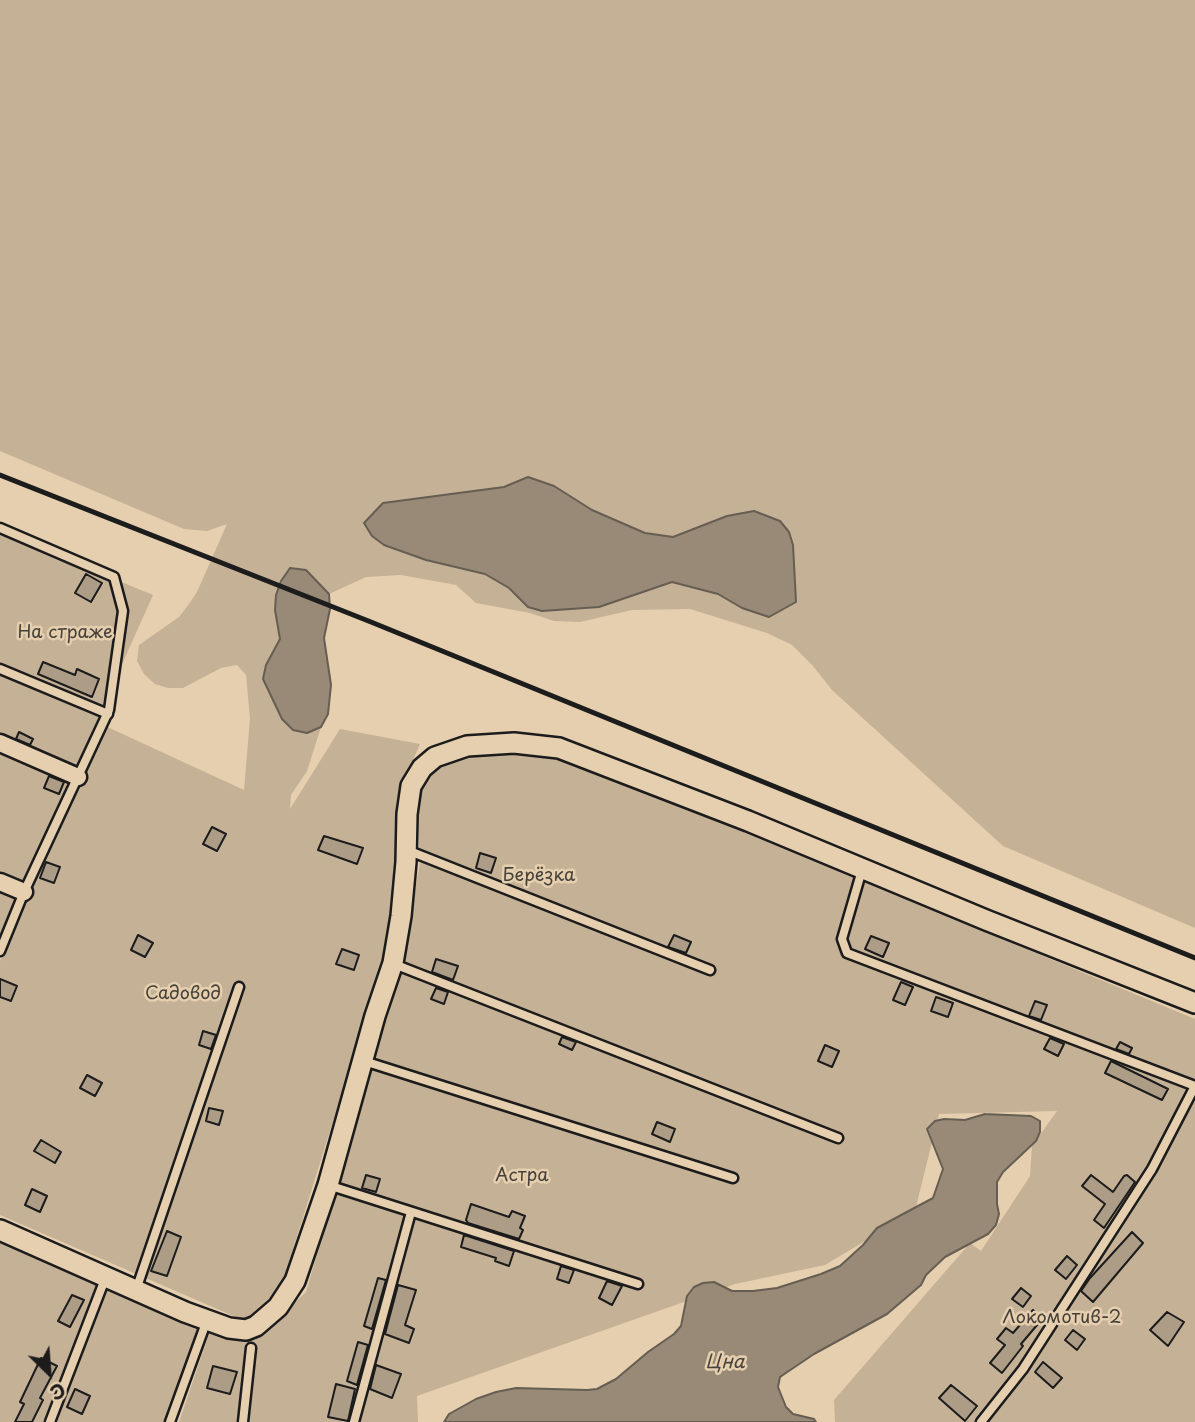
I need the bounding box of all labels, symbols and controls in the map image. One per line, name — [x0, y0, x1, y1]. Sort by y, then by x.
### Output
park label: На страже — [17, 622, 113, 644]
park label: Берёзка — [503, 865, 575, 887]
park label: Садовод — [145, 983, 221, 1005]
park label: Астра — [495, 1165, 549, 1187]
park label: Локомотив-2 — [1002, 1307, 1122, 1329]
north arrow — [14, 1338, 84, 1408]
water label: Цна — [705, 1352, 745, 1374]
text: С — [45, 1376, 70, 1408]

